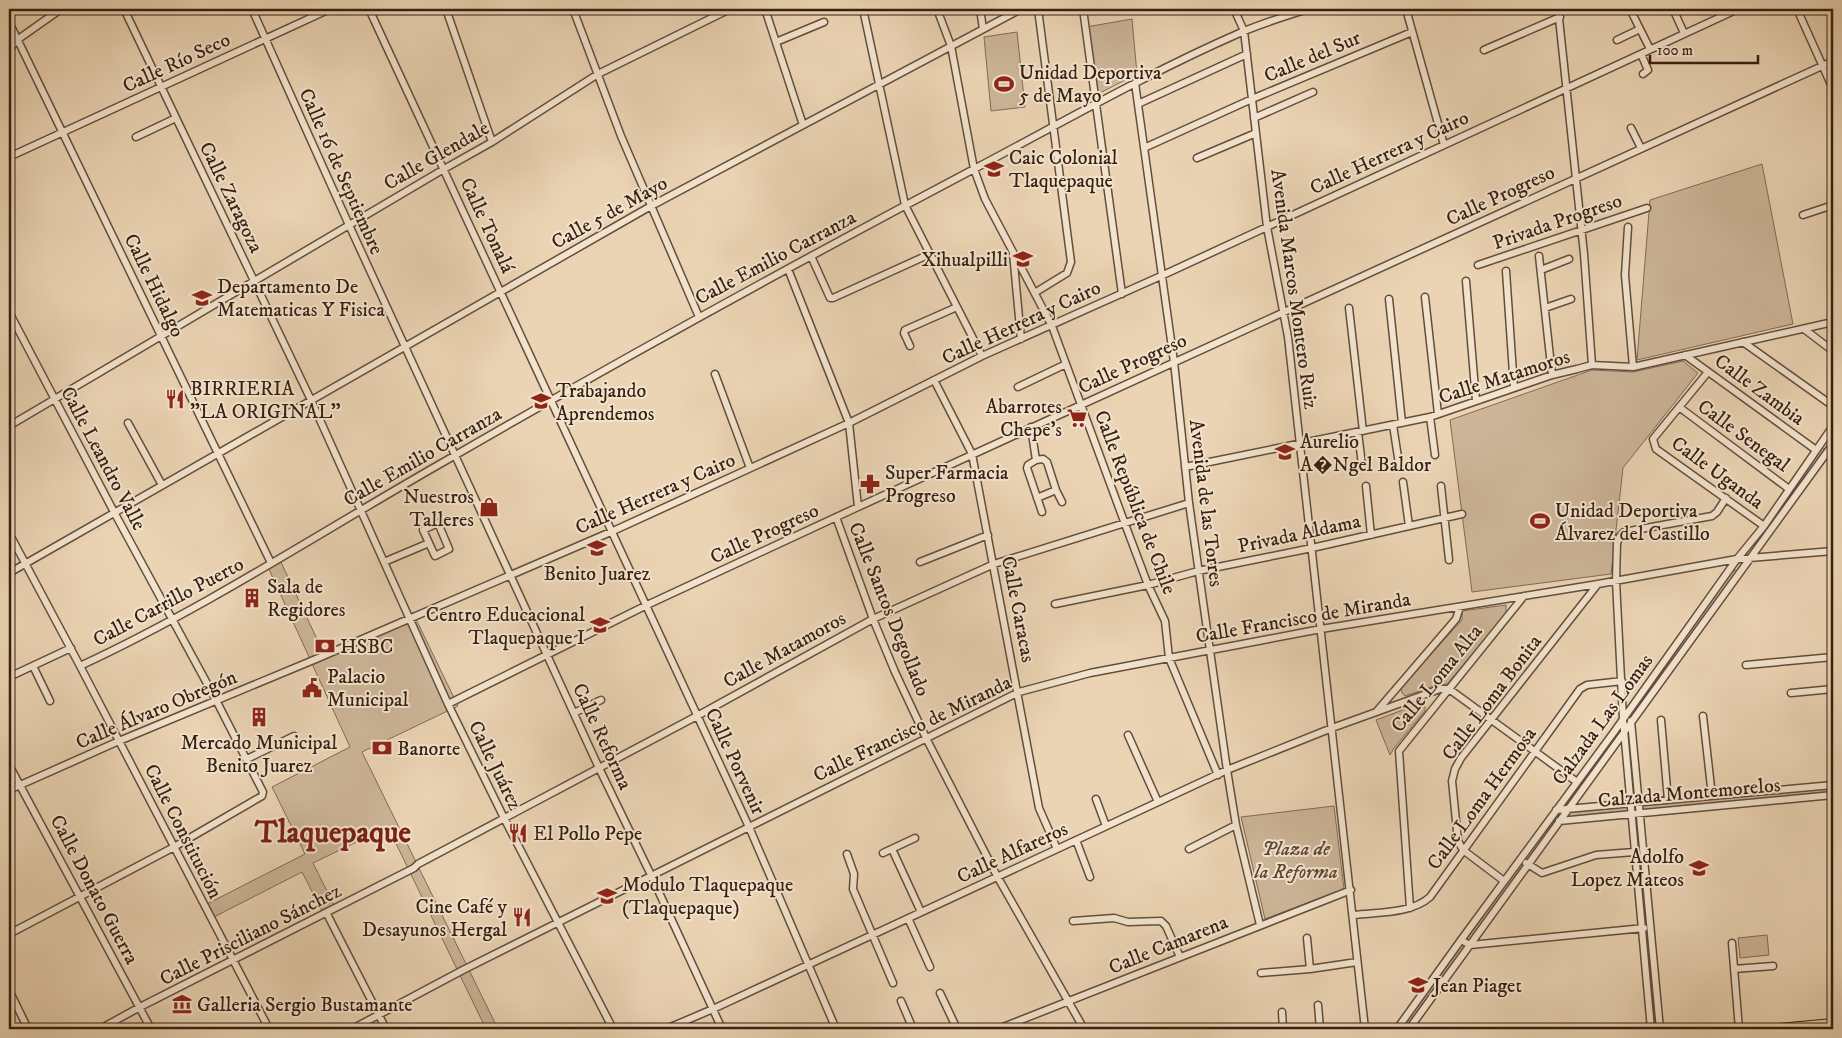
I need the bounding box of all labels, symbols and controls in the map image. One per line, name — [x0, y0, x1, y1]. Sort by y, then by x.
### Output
street label: Calle del Sur — [1261, 26, 1365, 89]
street label: Calle Río Seco — [119, 28, 234, 99]
scale bar — [1650, 32, 1757, 64]
text: 100 m — [1657, 41, 1693, 60]
place label: Unidad Deportiva 5 de Mayo — [1019, 61, 1162, 109]
sports icon: Unidad Deportiva 5 de Mayo — [993, 73, 1015, 95]
street label: Calle 16 de Septiembre — [293, 85, 389, 259]
street label: Calle Herrera y Cairo — [1306, 106, 1473, 201]
street label: Calle Glendale — [380, 116, 494, 197]
street label: Calle Zaragoza — [193, 138, 268, 258]
place label: Caic Colonial Tlaquepaque — [1009, 146, 1118, 194]
school or university icon: Caic Colonial Tlaquepaque — [983, 158, 1005, 180]
street label: Calle Progreso — [1442, 160, 1559, 232]
street label: Avenida Marcos Montero Ruiz — [1264, 168, 1323, 411]
street label: Calle 5 de Mayo — [547, 171, 672, 255]
street label: Calle Tonalá — [454, 174, 520, 278]
street label: Privada Progreso — [1490, 189, 1625, 256]
street label: Calle Emilio Carranza — [691, 205, 861, 311]
street label: Calle Hidalgo — [118, 230, 189, 342]
place label: Xihualpilli — [921, 248, 1008, 273]
school or university icon: Xihualpilli — [1012, 248, 1034, 270]
place label: Departamento De Matematicas Y Fisica — [217, 275, 385, 323]
street label: Calle Herrera y Cairo — [938, 276, 1105, 371]
school or university icon: Departamento De Matematicas Y Fisica — [191, 287, 213, 309]
street label: Calle Progreso — [1074, 328, 1191, 400]
street label: Calle Matamoros — [1436, 344, 1574, 410]
street label: Calle Zambia — [1709, 349, 1810, 432]
place label: BIRRIERIA "LA ORIGINAL" — [190, 377, 341, 425]
place label: Trabajando Aprendemos — [556, 379, 655, 427]
street label: Calle Leandro Valle — [54, 382, 151, 535]
restaurant icon: BIRRIERIA "LA ORIGINAL" — [164, 388, 186, 410]
school or university icon: Trabajando Aprendemos — [530, 390, 552, 412]
street label: Calle Senegal — [1692, 394, 1794, 478]
place label: Abarrotes Chepe's — [985, 395, 1062, 443]
street label: Calle Emilio Carranza — [339, 402, 507, 513]
supermarket icon: Abarrotes Chepe's — [1066, 407, 1088, 429]
street label: Calle República de Chile — [1088, 407, 1181, 598]
street label: Avenida de las Torres — [1183, 418, 1228, 589]
place label: Aurelio A�Ngel Baldor — [1300, 430, 1432, 478]
street label: Calle Uganda — [1666, 431, 1769, 515]
school or university icon: Aurelio A�Ngel Baldor — [1274, 441, 1296, 463]
street label: Calle Herrera y Cairo — [572, 448, 739, 541]
place label: Super Farmacia Progreso — [885, 461, 1009, 509]
pharmacy icon: Super Farmacia Progreso — [859, 473, 881, 495]
place label: Nuestros Talleres — [403, 485, 474, 533]
shop icon: Nuestros Talleres — [478, 496, 500, 518]
street label: Calle Progreso — [706, 498, 823, 570]
place label: Unidad Deportiva Álvarez del Castillo — [1555, 499, 1710, 547]
street label: Privada Aldama — [1236, 509, 1364, 560]
sports icon: Unidad Deportiva Álvarez del Castillo — [1529, 510, 1551, 532]
street label: Calle Santos Degollado — [842, 519, 935, 700]
school or university icon: Benito Juarez — [586, 537, 608, 559]
street label: Calle Carrillo Puerto — [89, 552, 248, 653]
street label: Calle Caracas — [995, 554, 1040, 665]
place label: Benito Juarez — [543, 562, 651, 587]
place label: Sala de Regidores — [267, 575, 346, 623]
building icon: Sala de Regidores — [241, 587, 263, 609]
street label: Calle Francisco de Miranda — [1194, 587, 1413, 650]
place label: Centro Educacional Tlaquepaque I — [426, 603, 585, 651]
street label: Calle Matamoros — [719, 606, 851, 694]
school or university icon: Centro Educacional Tlaquepaque I — [589, 614, 611, 636]
street label: Calle Loma Alta — [1386, 619, 1489, 738]
street label: Calle Loma Bonita — [1437, 630, 1548, 766]
bank icon: HSBC — [314, 635, 336, 657]
place label: HSBC — [340, 635, 393, 660]
street label: Calzada Las Lomas — [1547, 649, 1659, 790]
street label: Calle Álvaro Obregón — [72, 664, 241, 756]
place label: Palacio Municipal — [327, 665, 409, 713]
street label: Calle Francisco de Miranda — [809, 670, 1016, 788]
public building icon: Palacio Municipal — [301, 677, 323, 699]
street label: Calle Reforma — [566, 679, 637, 794]
street label: Calle Porvenir — [699, 704, 771, 820]
building icon: Mercado Municipal Benito Juarez — [248, 706, 270, 728]
street label: Calle Juárez — [462, 717, 527, 815]
street label: Calle Loma Hermosa — [1422, 722, 1543, 875]
place label: Mercado Municipal Benito Juarez — [181, 731, 337, 779]
bank icon: Banorte — [371, 737, 393, 759]
place label: Banorte — [397, 737, 460, 762]
street label: Calle Constitución — [138, 760, 228, 904]
street label: Calzada Montemorelos — [1597, 773, 1782, 814]
street label: Calle Donato Guerra — [44, 811, 144, 969]
district label: Tlaquepaque — [254, 815, 411, 852]
street label: Calle Alfareros — [953, 817, 1072, 890]
restaurant icon: El Pollo Pepe — [507, 822, 529, 844]
place label: El Pollo Pepe — [533, 822, 642, 847]
park label: Plaza de la Reforma — [1253, 837, 1338, 885]
place label: Adolfo Lopez Mateos — [1571, 845, 1684, 893]
school or university icon: Adolfo Lopez Mateos — [1688, 857, 1710, 879]
place label: Modulo Tlaquepaque (Tlaquepaque) — [622, 873, 793, 921]
street label: Calle Prisciliano Sánchez — [156, 879, 346, 992]
school or university icon: Modulo Tlaquepaque (Tlaquepaque) — [596, 885, 618, 907]
place label: Cine Café y Desayunos Hergal — [362, 895, 507, 943]
restaurant icon: Cine Café y Desayunos Hergal — [511, 906, 533, 928]
street label: Calle Camarena — [1105, 910, 1232, 981]
school or university icon: Jean Piaget — [1407, 974, 1429, 996]
place label: Jean Piaget — [1431, 974, 1522, 999]
museum icon: Galleria Sergio Bustamante — [171, 993, 193, 1015]
place label: Galleria Sergio Bustamante — [197, 993, 413, 1018]

